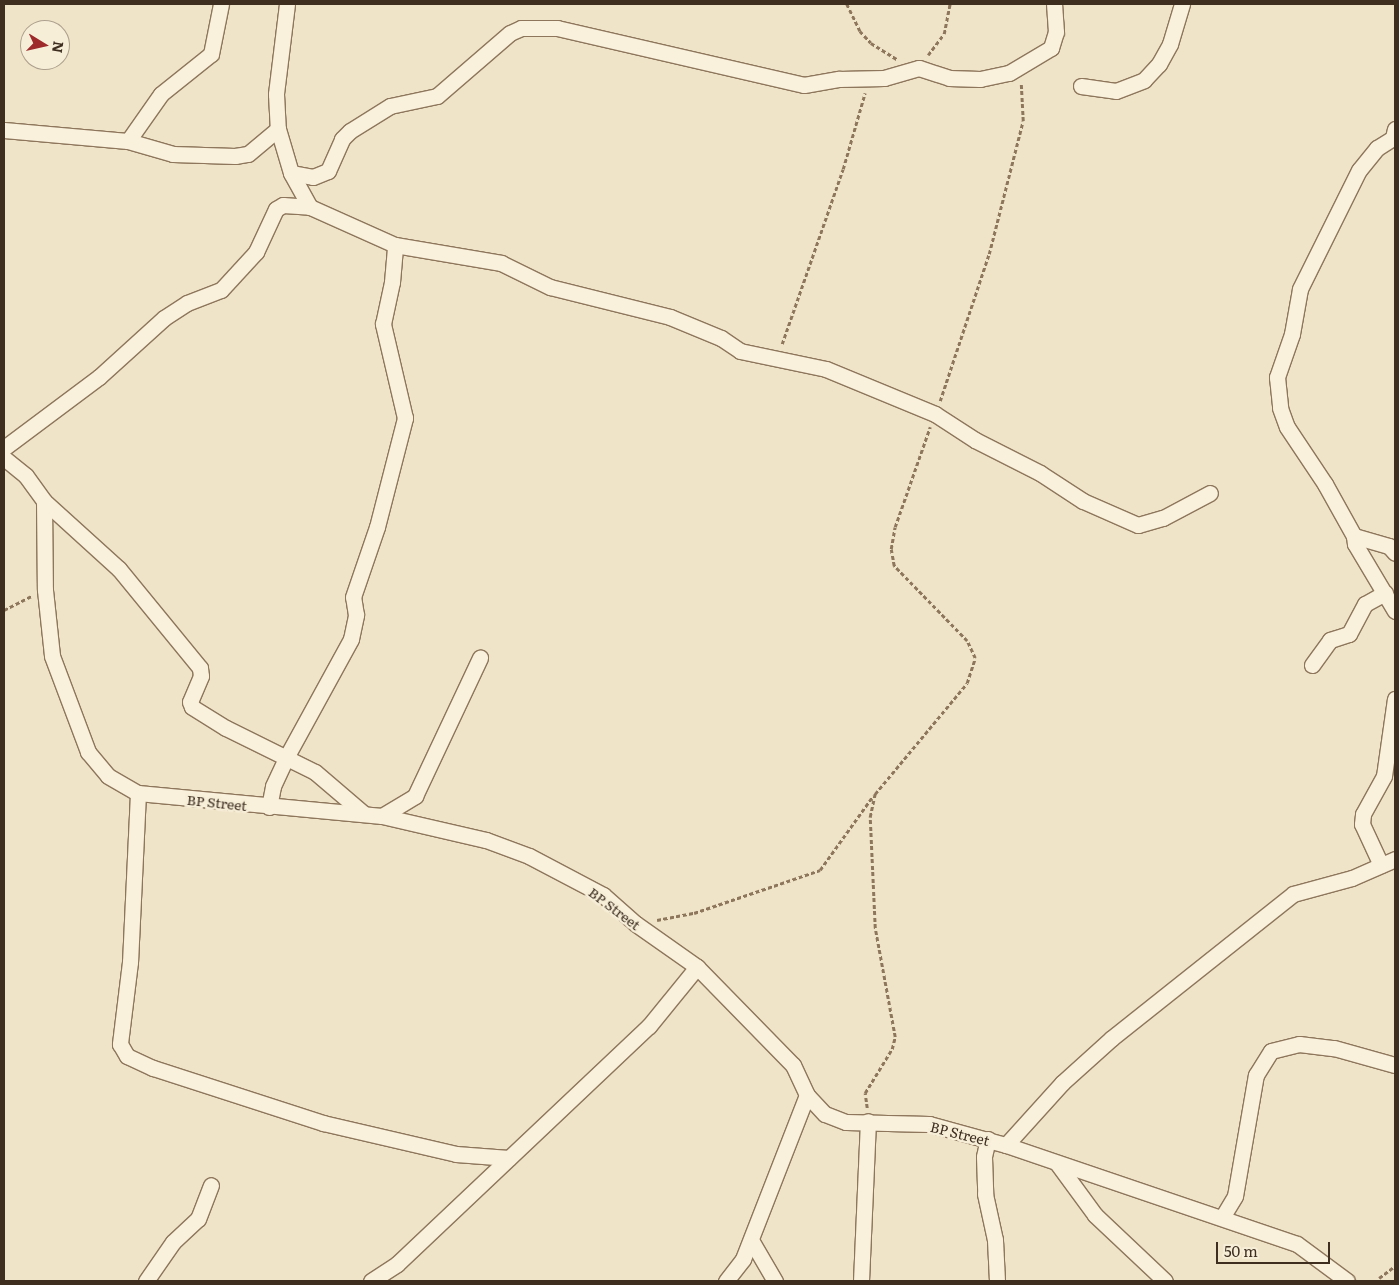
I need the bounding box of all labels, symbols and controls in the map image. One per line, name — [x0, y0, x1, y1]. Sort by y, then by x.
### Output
north arrow — [20, 20, 70, 70]
text: N — [48, 40, 70, 55]
street label: BP Street — [186, 790, 248, 814]
street label: BP Street — [586, 883, 644, 933]
street label: BP Street — [929, 1118, 991, 1148]
scale bar — [1219, 1232, 1333, 1264]
text: 50 m — [1224, 1239, 1258, 1262]

